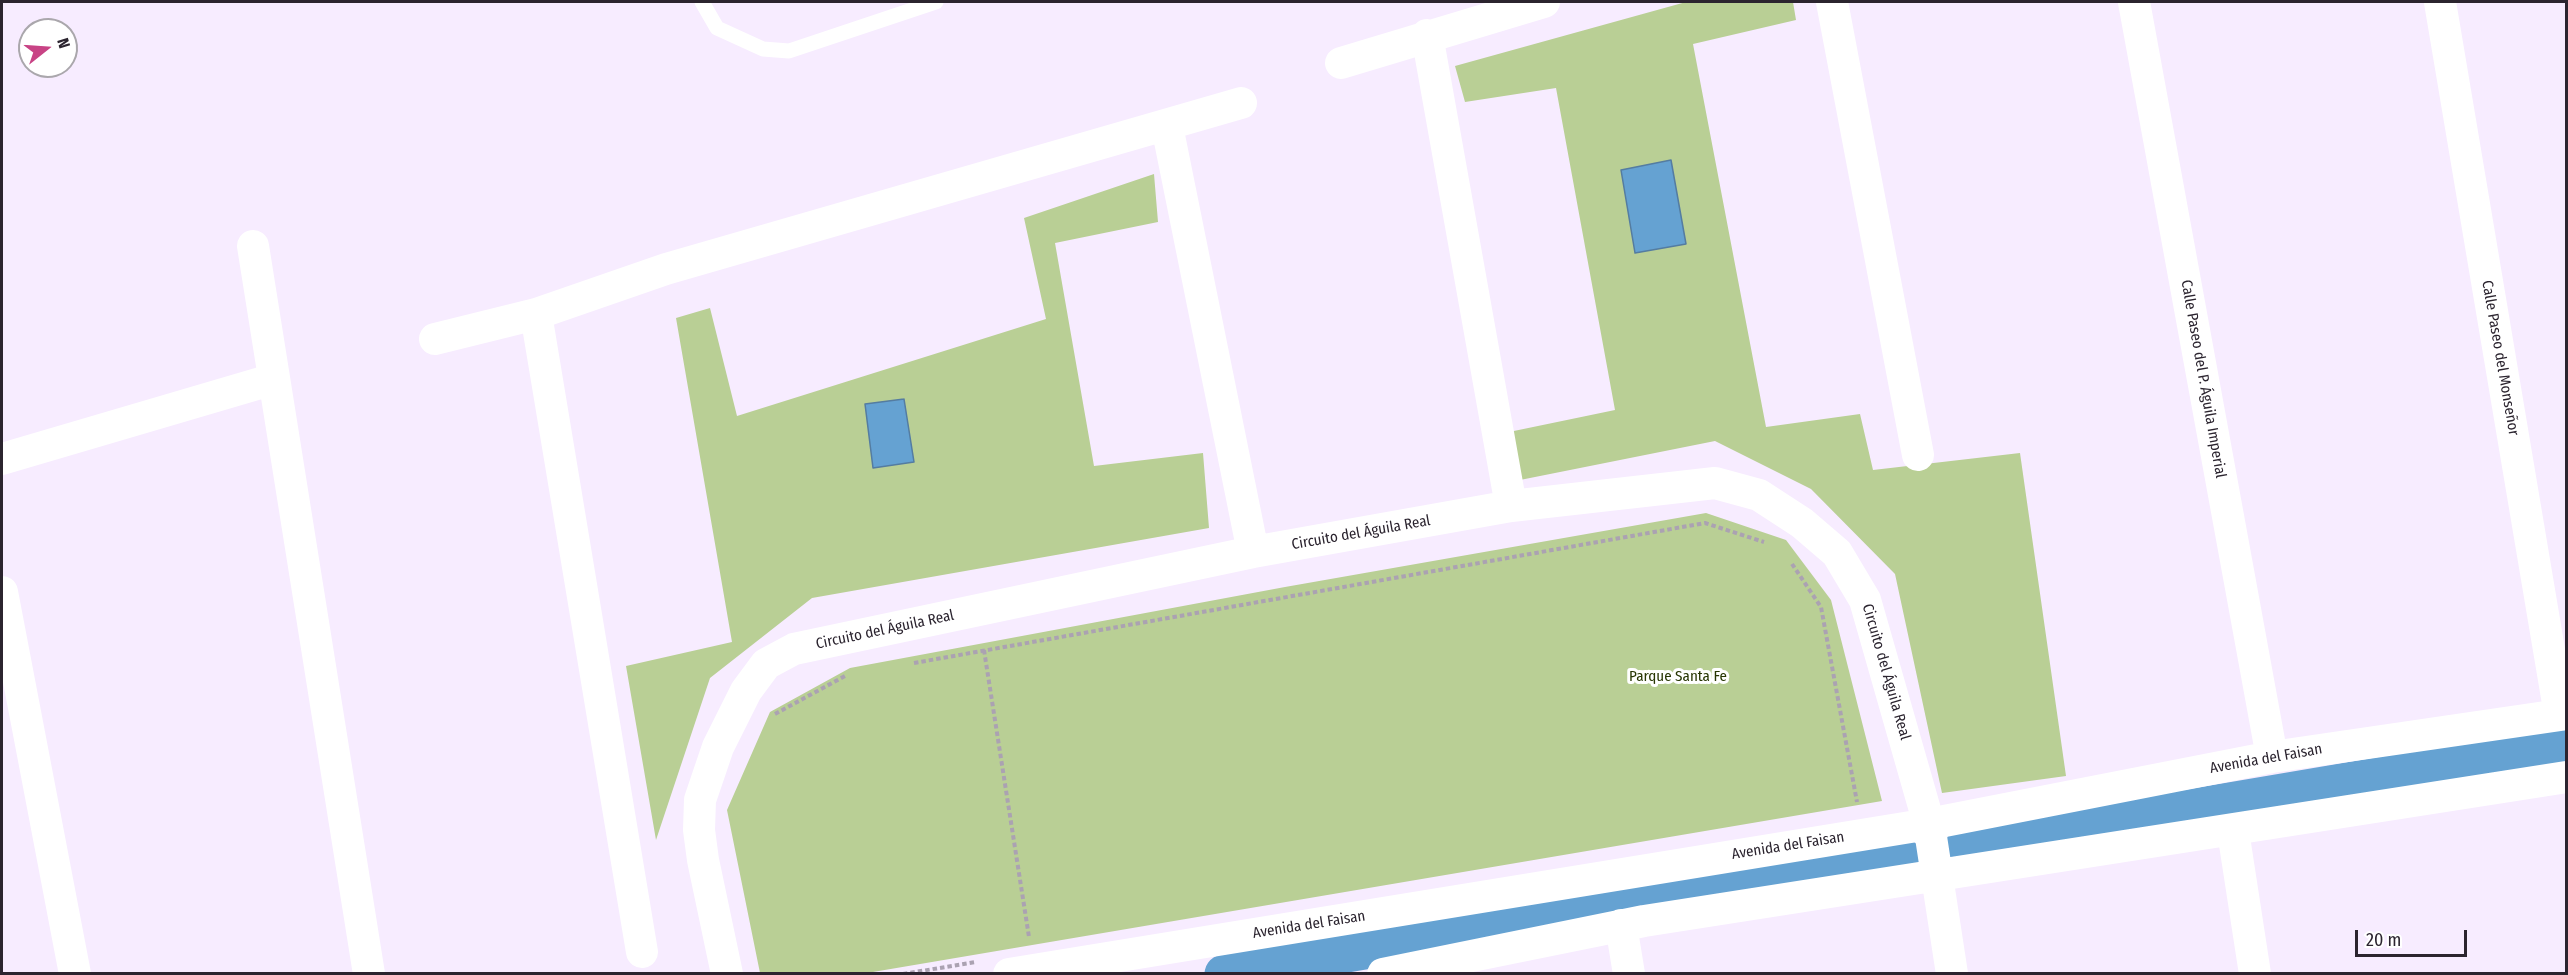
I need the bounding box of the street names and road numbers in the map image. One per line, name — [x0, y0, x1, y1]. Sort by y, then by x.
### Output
street label: Calle Paseo del P. Águila Imperial — [2177, 279, 2229, 479]
street label: Calle Paseo del Monseñor — [2477, 279, 2523, 437]
street label: Circuito del Águila Real — [1290, 512, 1432, 554]
street label: Circuito del Águila Real — [1858, 602, 1914, 742]
street label: Circuito del Águila Real — [814, 607, 956, 653]
street label: Avenida del Faisan — [2208, 740, 2324, 778]
street label: Avenida del Faisan — [1730, 828, 1846, 864]
street label: Avenida del Faisan — [1251, 907, 1367, 943]

